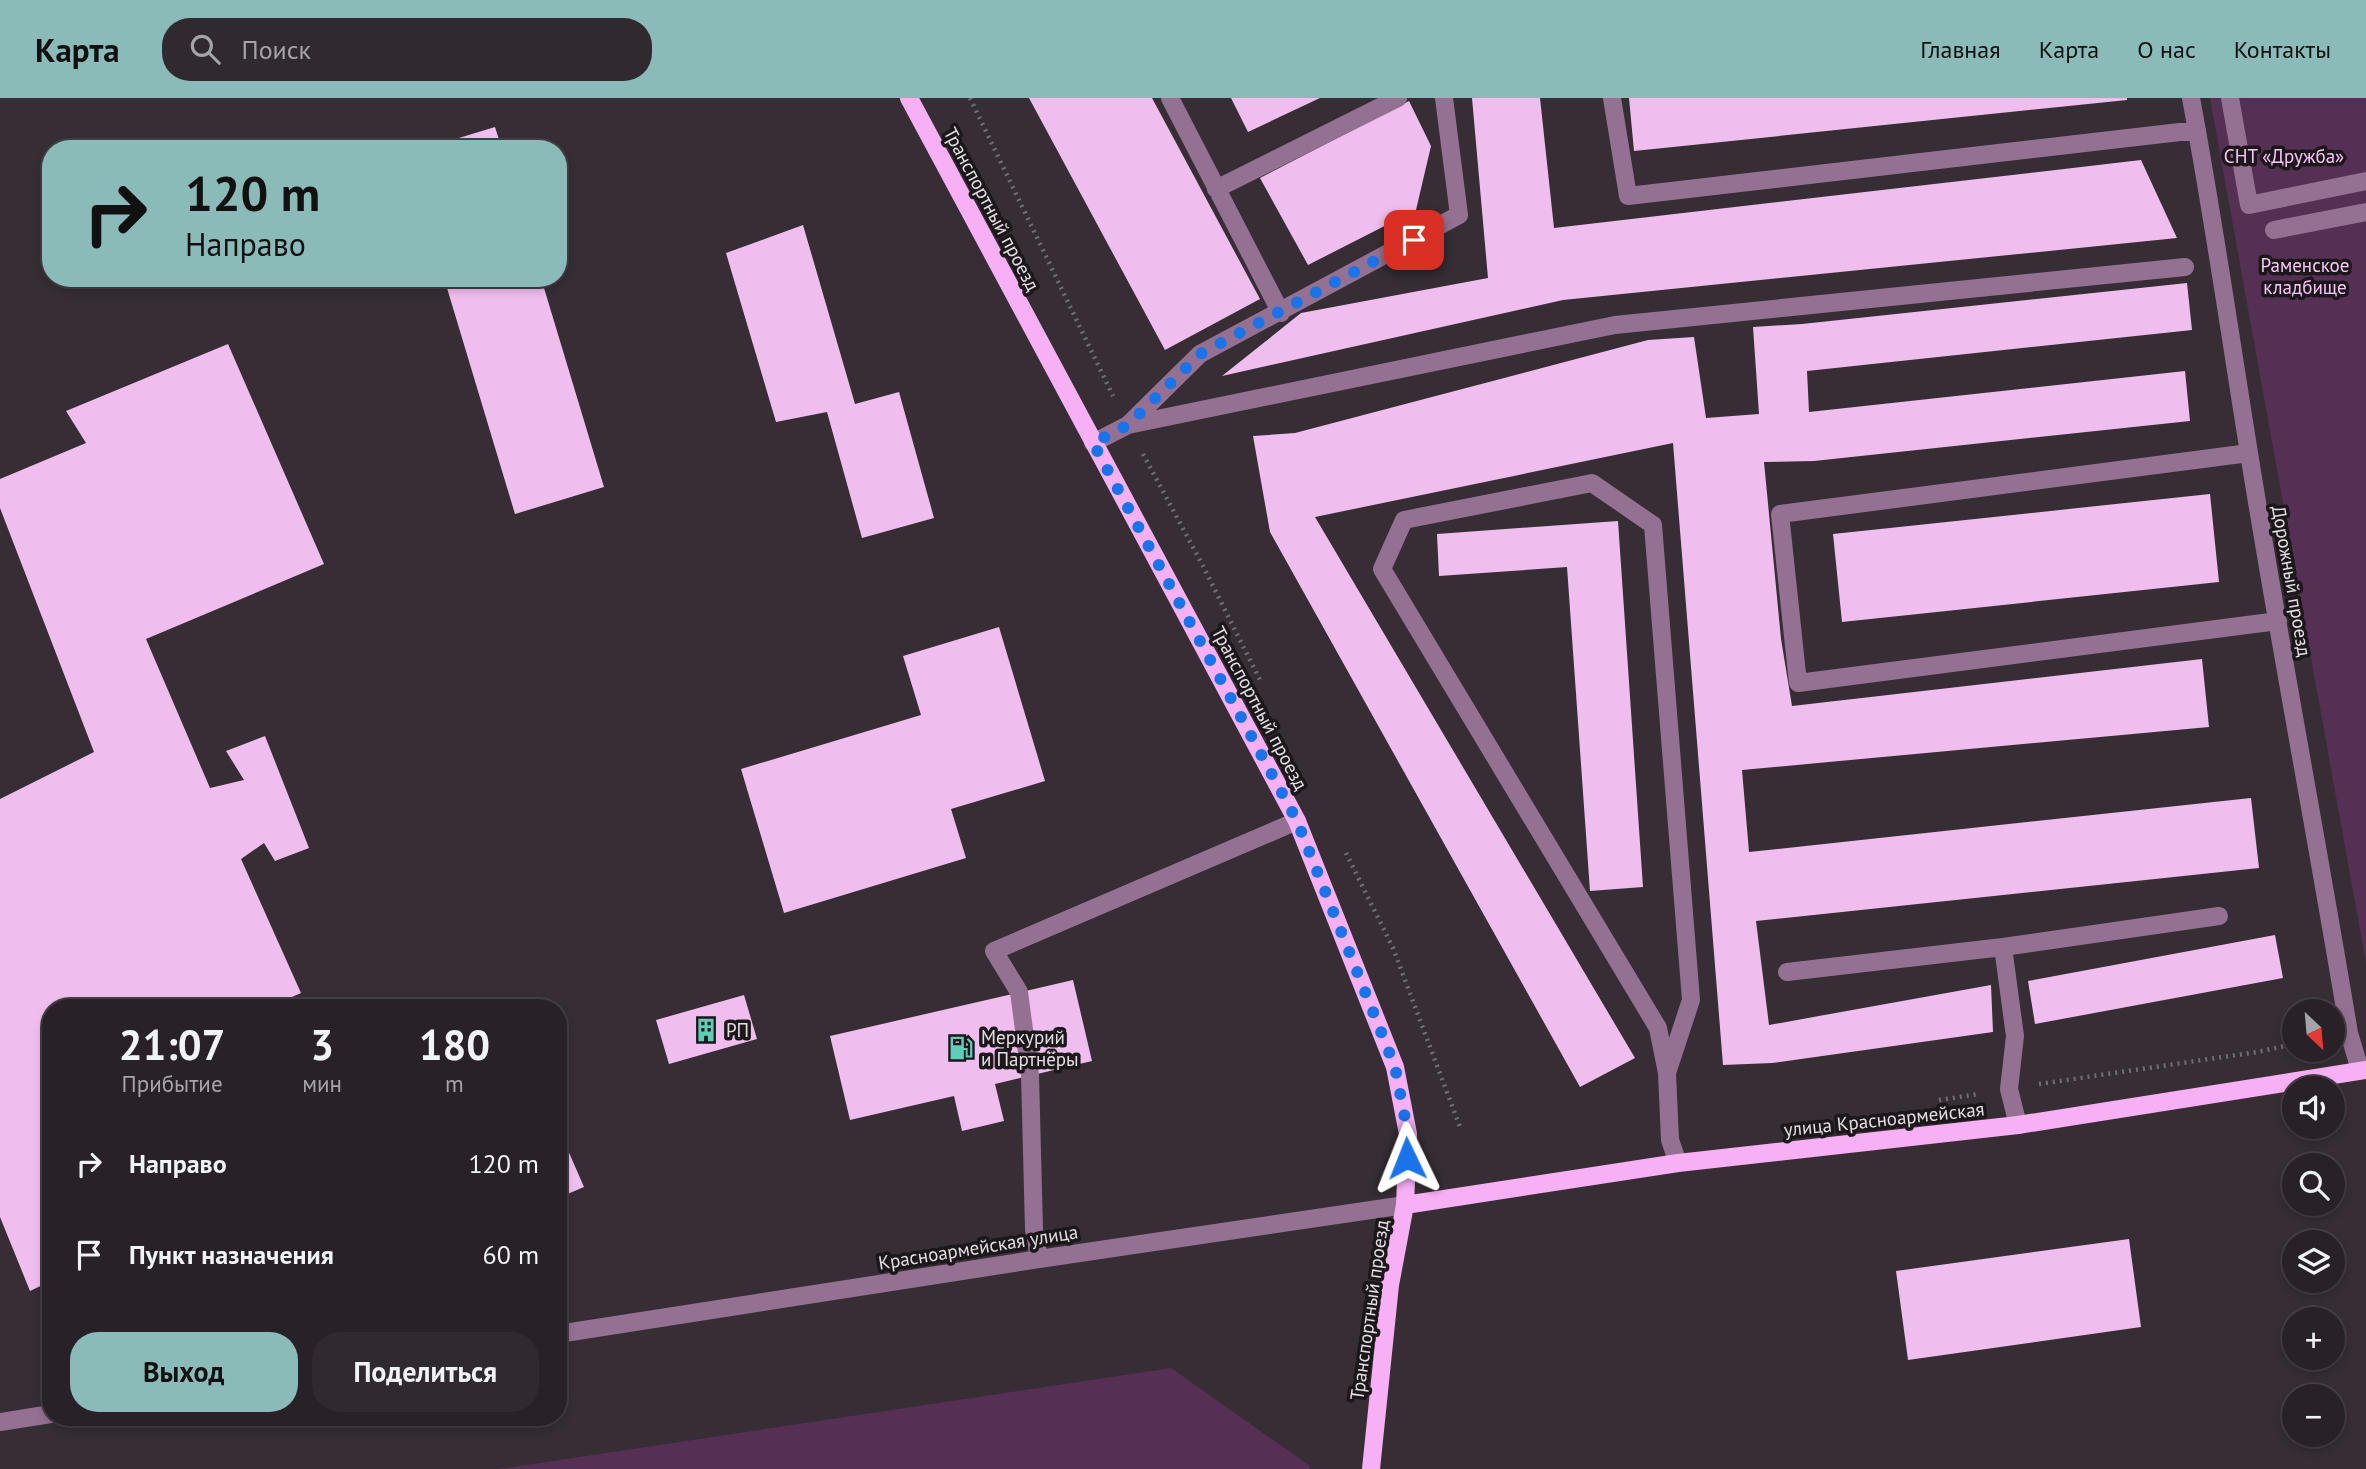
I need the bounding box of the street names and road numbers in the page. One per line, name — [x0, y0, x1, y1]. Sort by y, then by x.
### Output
street label: Транспортный проезд — [939, 123, 1045, 295]
street label: Дорожный проезд — [2267, 504, 2317, 658]
street label: Транспортный проезд — [1207, 622, 1313, 794]
street label: улица Красноармейская — [1782, 1097, 1986, 1141]
street label: Транспортный проезд — [1344, 1218, 1394, 1402]
street label: Красноармейская улица — [876, 1219, 1080, 1275]

